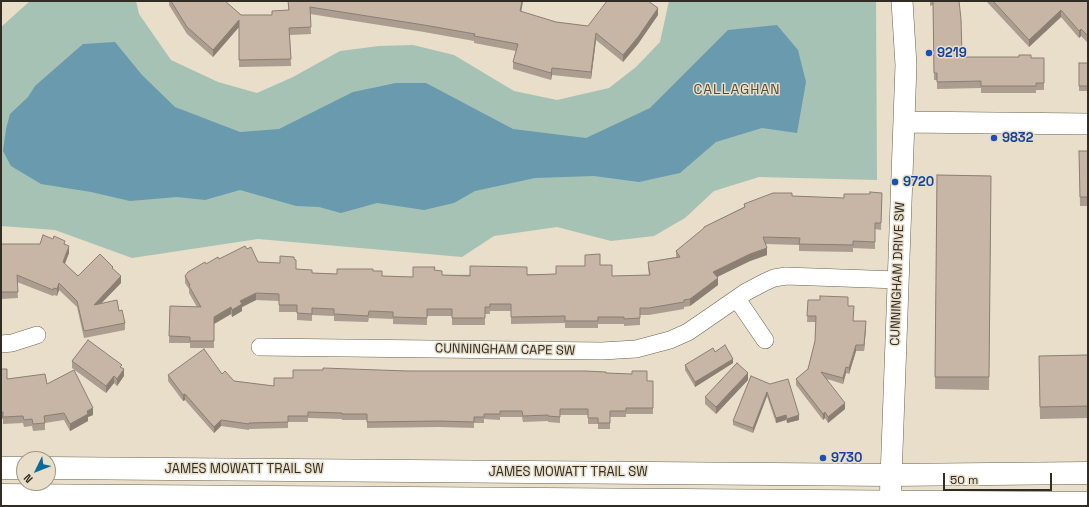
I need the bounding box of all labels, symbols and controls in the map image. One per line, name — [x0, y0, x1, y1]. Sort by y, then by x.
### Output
place label: 9219 — [937, 45, 967, 61]
marker: 9219 — [924, 48, 934, 58]
district label: CALLAGHAN — [693, 82, 781, 98]
place label: 9832 — [1002, 130, 1033, 146]
marker: 9832 — [989, 133, 999, 143]
place label: 9720 — [903, 174, 934, 190]
marker: 9720 — [890, 177, 900, 187]
street label: CUNNINGHAM DRIVE SW — [888, 202, 908, 346]
street label: CUNNINGHAM CAPE SW — [435, 341, 575, 359]
place label: 9730 — [831, 450, 862, 466]
north arrow — [16, 451, 56, 491]
marker: 9730 — [818, 453, 828, 463]
street label: JAMES MOWATT TRAIL SW — [164, 461, 324, 477]
street label: JAMES MOWATT TRAIL SW — [488, 464, 648, 480]
scale bar — [945, 465, 1054, 491]
text: N — [20, 471, 36, 486]
text: 50 m — [950, 472, 978, 488]

